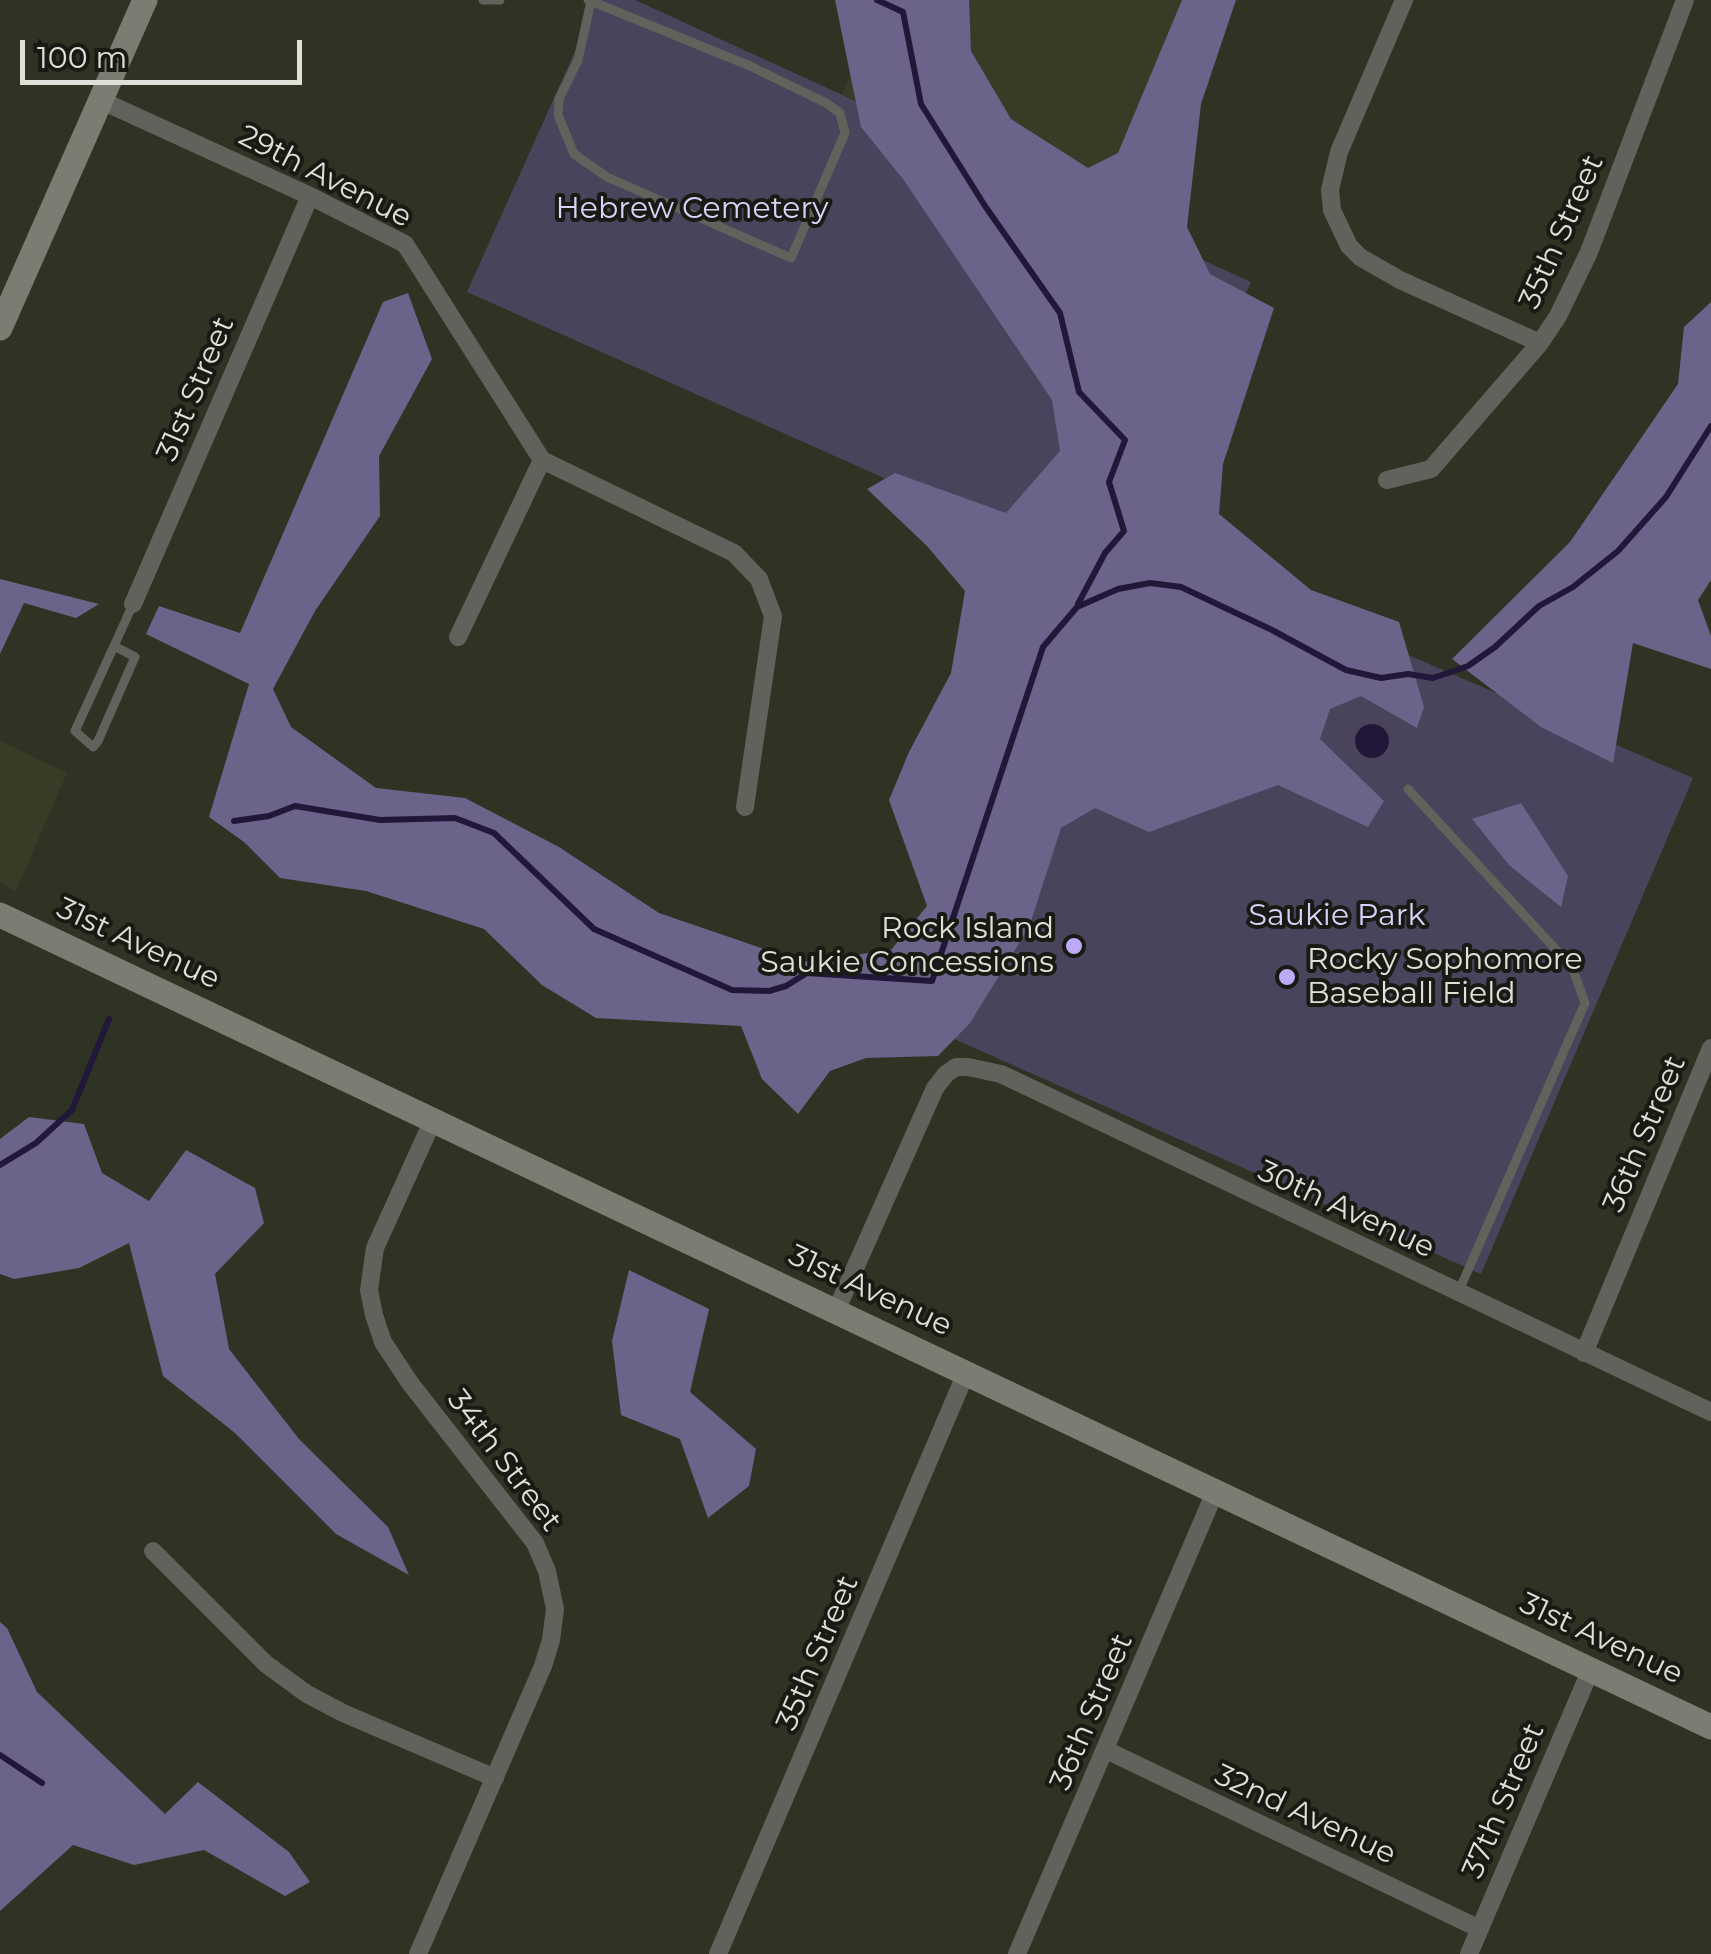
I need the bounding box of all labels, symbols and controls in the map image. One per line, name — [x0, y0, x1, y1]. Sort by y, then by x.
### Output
scale bar — [25, 20, 308, 82]
text: 100 m — [37, 39, 127, 76]
street label: 29th Avenue — [233, 118, 417, 236]
street label: 35th Street — [1512, 149, 1612, 315]
park label: Hebrew Cemetery — [555, 191, 829, 227]
street label: 31st Street — [150, 311, 242, 467]
street label: 31st Avenue — [51, 891, 225, 997]
park label: Saukie Park — [1249, 898, 1425, 934]
place label: Rock Island Saukie Concessions — [760, 911, 1054, 982]
marker: Rock Island Saukie Concessions — [1063, 935, 1085, 957]
place label: Rocky Sophomore Baseball Field — [1307, 942, 1583, 1012]
marker: Rocky Sophomore Baseball Field — [1276, 966, 1298, 988]
street label: 36th Street — [1596, 1050, 1694, 1218]
street label: 30th Avenue — [1252, 1153, 1440, 1267]
street label: 31st Avenue — [783, 1238, 957, 1344]
street label: 34th Street — [439, 1383, 569, 1539]
street label: 35th Street — [769, 1570, 867, 1736]
street label: 31st Avenue — [1514, 1586, 1688, 1692]
street label: 36th Street — [1043, 1628, 1141, 1796]
street label: 37th Street — [1455, 1718, 1553, 1884]
street label: 32nd Avenue — [1209, 1757, 1401, 1873]

